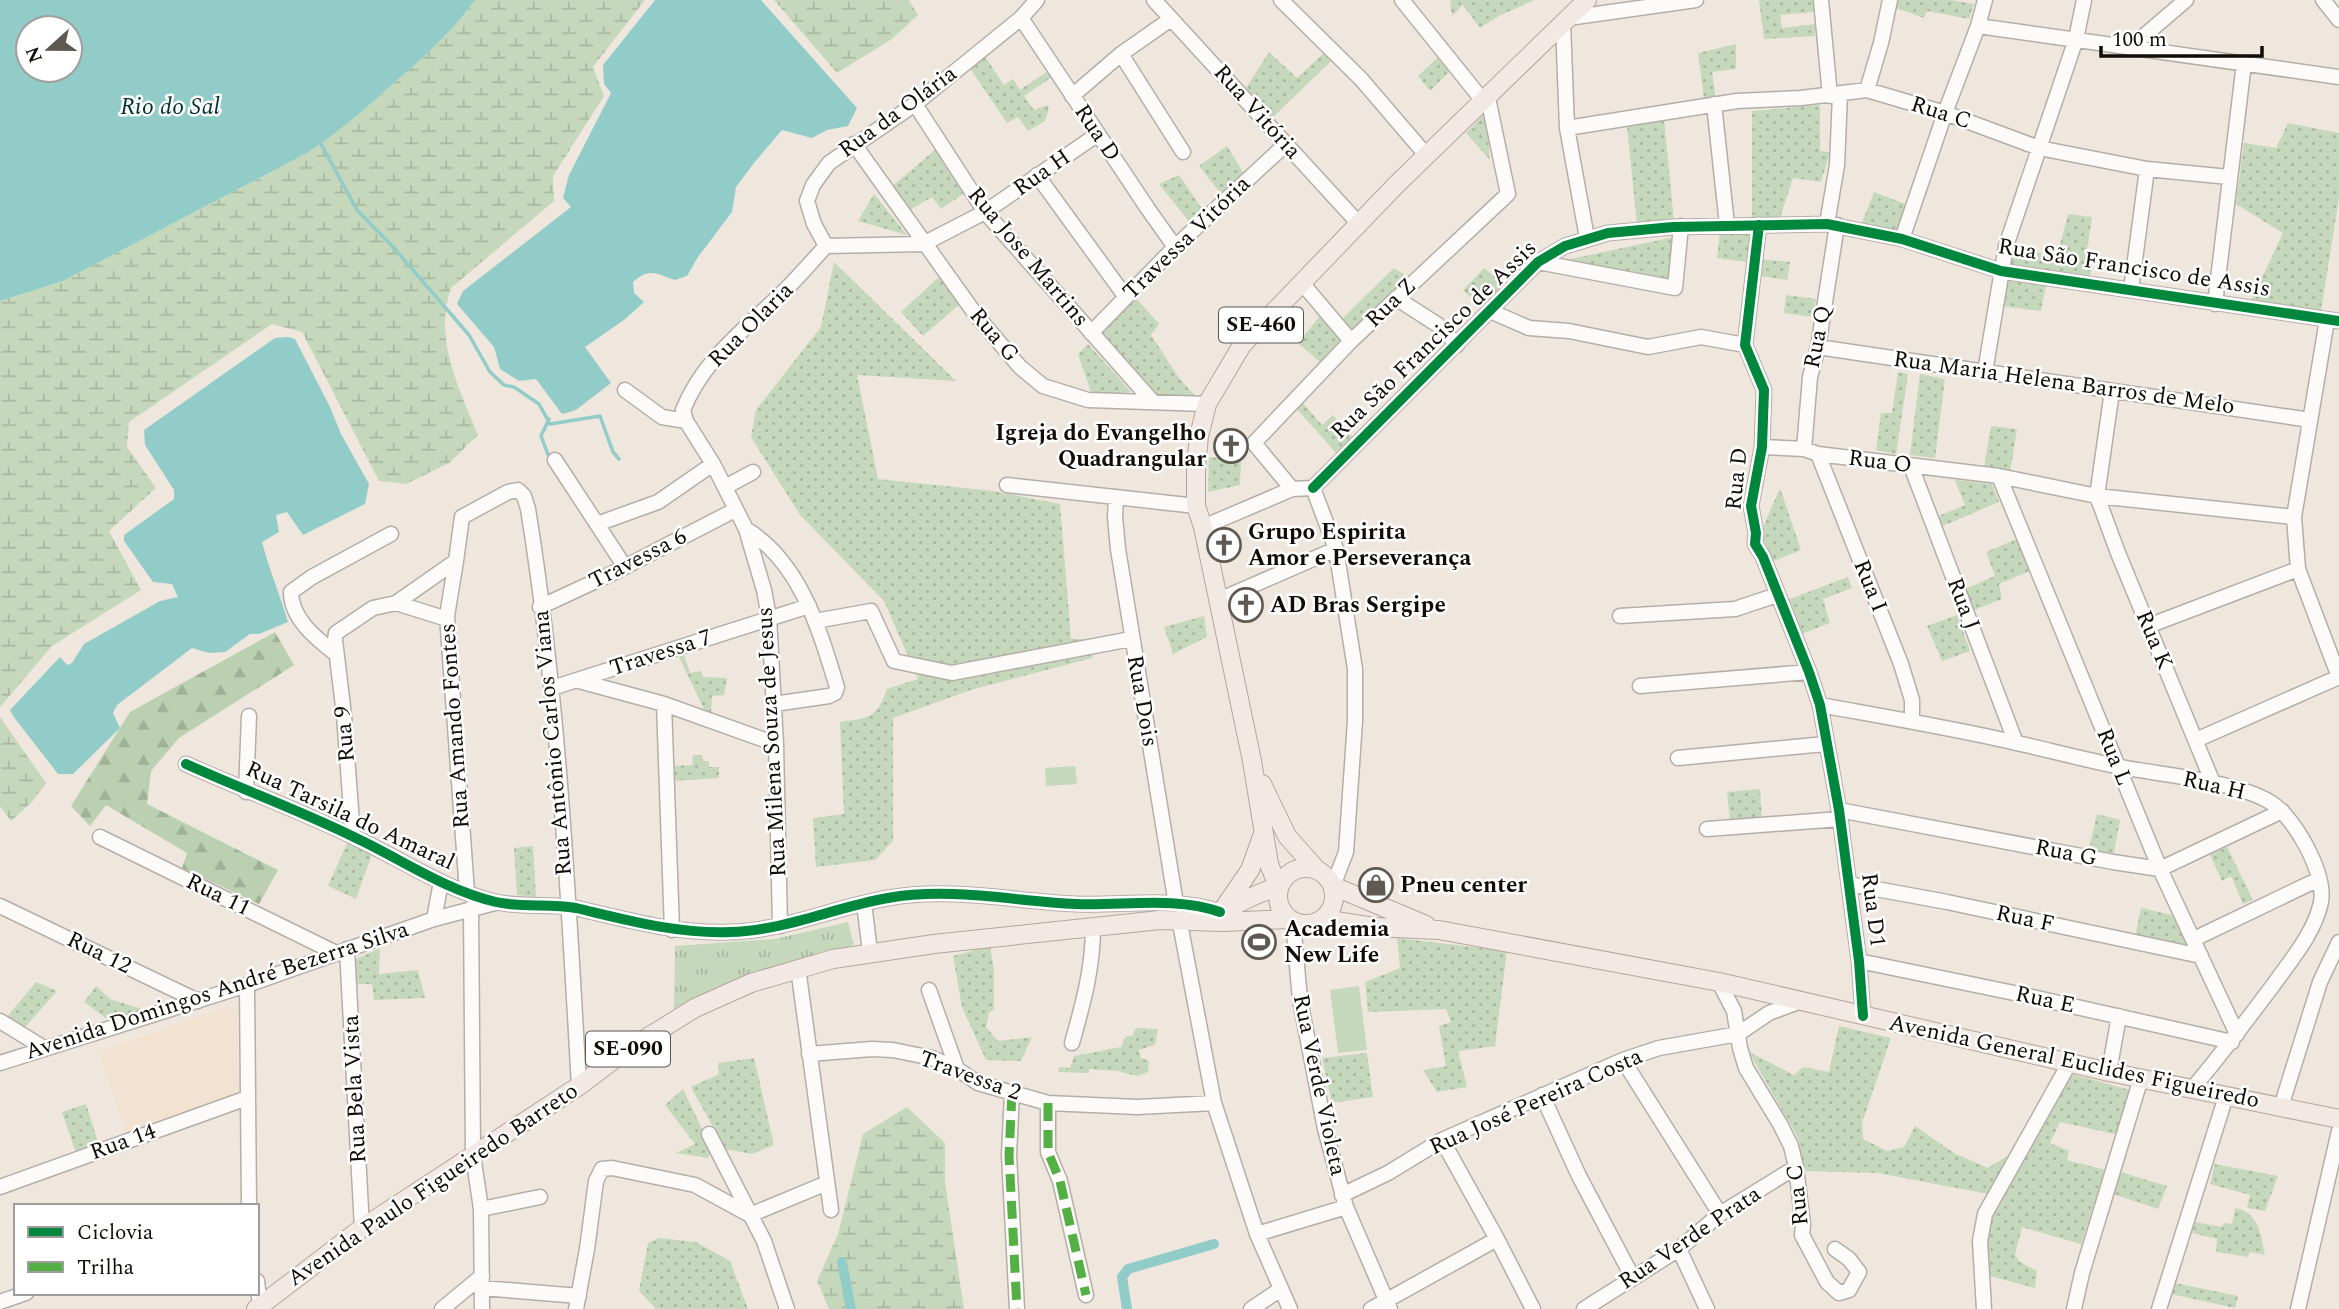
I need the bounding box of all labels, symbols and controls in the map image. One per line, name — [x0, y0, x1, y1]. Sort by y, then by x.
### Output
north arrow — [14, 14, 84, 84]
scale bar — [2101, 14, 2262, 58]
text: 100 m — [2112, 24, 2167, 56]
text: N — [18, 42, 51, 67]
street label: Rua da Olária — [831, 57, 965, 167]
street label: Rua Vitória — [1205, 57, 1309, 167]
street label: Rua C — [1906, 87, 1976, 139]
water label: Rio do Sal — [120, 89, 220, 125]
street label: Rua D — [1065, 97, 1129, 169]
street label: Rua H — [1006, 140, 1078, 206]
street label: Travessa Vitória — [1115, 168, 1259, 308]
street label: Rua Jose Martins — [959, 179, 1097, 335]
street label: Rua São Francisco de Assis — [1995, 229, 2273, 307]
street label: Rua São Francisco de Assis — [1323, 232, 1545, 448]
street label: Rua Z — [1357, 270, 1425, 336]
street label: Rua Olaria — [700, 274, 802, 376]
street label: Rua G — [960, 300, 1028, 370]
street label: Rua Q — [1795, 302, 1841, 372]
road number: SE-460 — [1219, 308, 1303, 342]
street label: Rua Maria Helena Barros de Melo — [1891, 342, 2237, 424]
place label: Igreja do Evangelho Quadrangular — [995, 416, 1206, 477]
church icon: Igreja do Evangelho Quadrangular — [1212, 427, 1250, 465]
street label: Rua O — [1846, 441, 1914, 483]
street label: Rua D — [1716, 446, 1758, 512]
place label: Grupo Espirita Amor e Perseverança — [1248, 515, 1471, 576]
street label: Travessa 6 — [583, 519, 693, 599]
church icon: Grupo Espirita Amor e Perseverança — [1205, 526, 1243, 564]
street label: Rua I — [1844, 554, 1896, 618]
street label: Rua J — [1937, 572, 1989, 636]
church icon: AD Bras Sergipe — [1227, 586, 1265, 624]
place label: AD Bras Sergipe — [1270, 588, 1446, 623]
street label: Rua K — [2126, 605, 2182, 676]
street label: Rua Milena Souza de Jesus — [747, 606, 797, 878]
street label: Rua Antônio Carlos Viana — [524, 609, 582, 877]
street label: Travessa 7 — [605, 620, 717, 686]
street label: Rua Amando Fontes — [430, 622, 480, 830]
street label: Rua Dois — [1117, 652, 1167, 750]
street label: Rua 9 — [325, 704, 365, 764]
street label: Rua L — [2087, 723, 2141, 791]
street label: Rua Tarsila do Amaral — [240, 752, 460, 880]
street label: Rua H — [2179, 762, 2249, 810]
street label: Rua G — [2032, 830, 2100, 876]
street label: Rua 11 — [180, 864, 256, 926]
shop icon: Pneu center — [1357, 866, 1395, 904]
place label: Pneu center — [1400, 868, 1527, 903]
street label: Rua D1 — [1851, 871, 1895, 949]
street label: Rua F — [1992, 896, 2058, 942]
street label: Avenida Domingos André Bezerra Silva — [21, 912, 413, 1070]
place label: Academia New Life — [1284, 912, 1389, 973]
street label: Rua 12 — [61, 922, 137, 984]
sports icon: Academia New Life — [1240, 923, 1278, 961]
street label: Rua E — [2012, 977, 2078, 1023]
street label: Rua Verde Violeta — [1283, 991, 1355, 1179]
street label: Avenida General Euclides Figueiredo — [1885, 1006, 2263, 1118]
street label: Rua Bela Vista — [334, 1014, 376, 1164]
road number: SE-090 — [586, 1032, 670, 1066]
street label: Rua José Pereira Costa — [1424, 1039, 1648, 1165]
street label: Travessa 2 — [914, 1041, 1026, 1111]
street label: Avenida Paulo Figueiredo Barreto — [280, 1074, 586, 1296]
street label: Rua 14 — [85, 1114, 161, 1170]
street label: Rua C — [1777, 1162, 1819, 1228]
street label: Rua Verde Prata — [1612, 1177, 1768, 1299]
legend — [14, 1204, 259, 1295]
text: Ciclovia — [77, 1217, 154, 1249]
text: Trilha — [77, 1252, 135, 1284]

